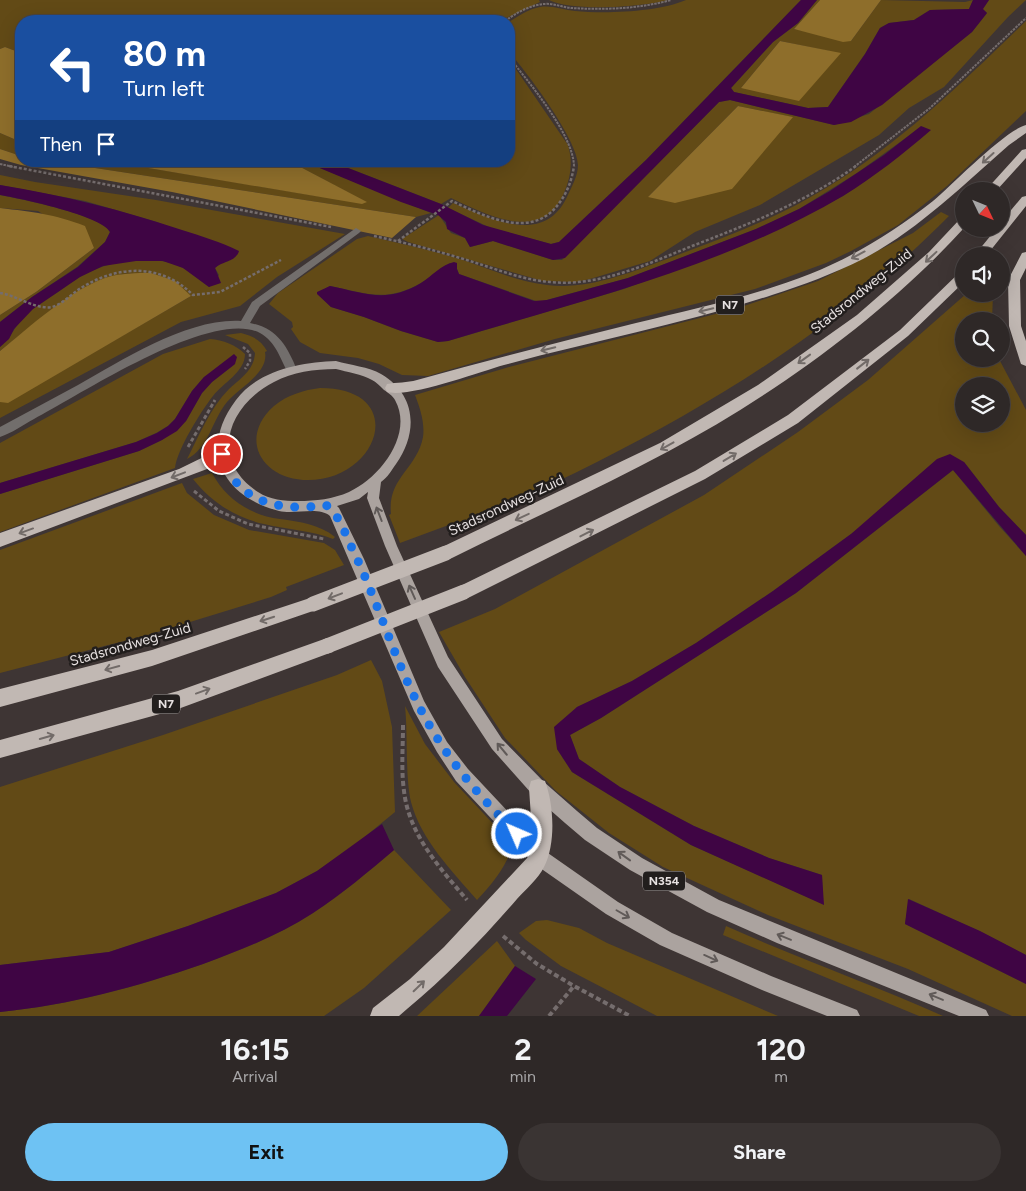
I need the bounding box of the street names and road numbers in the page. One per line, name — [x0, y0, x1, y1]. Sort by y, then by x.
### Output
street label: Stadsrondweg-Zuid — [807, 245, 915, 337]
road number: N7 — [716, 296, 744, 314]
street label: Stadsrondweg-Zuid — [446, 471, 567, 540]
street label: Stadsrondweg-Zuid — [68, 619, 193, 670]
road number: N7 — [152, 694, 180, 714]
road number: N354 — [643, 871, 685, 890]

